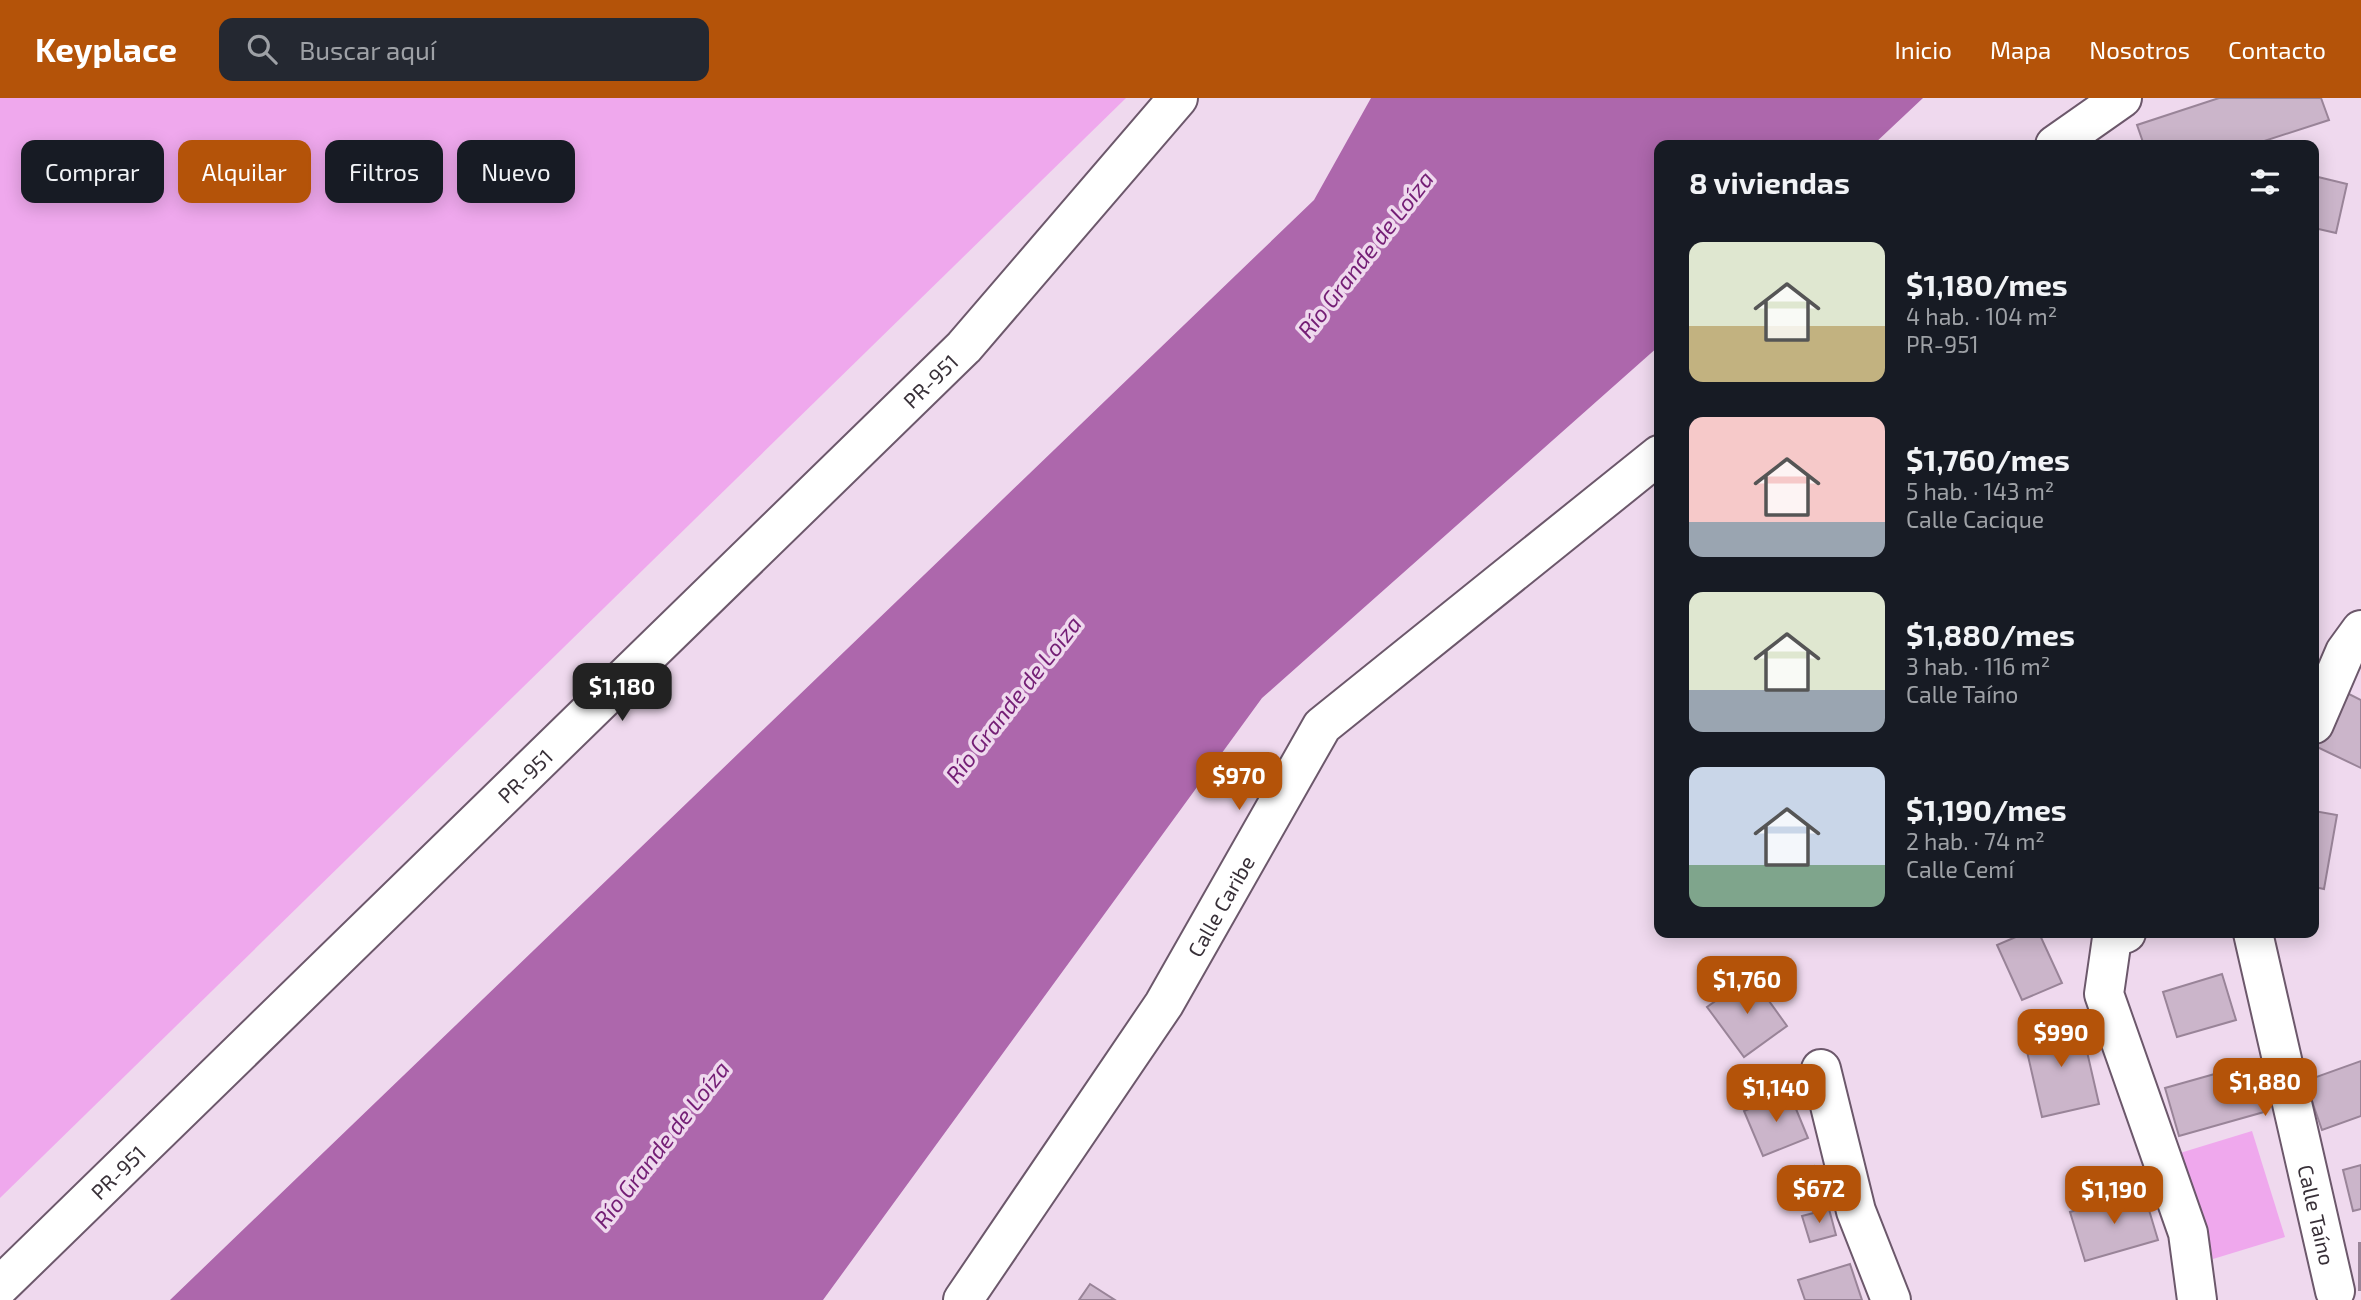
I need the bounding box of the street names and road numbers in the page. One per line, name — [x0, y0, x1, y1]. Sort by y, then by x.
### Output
street label: PR-951 — [897, 348, 962, 412]
street label: PR-951 — [492, 743, 557, 807]
street label: Calle Caribe — [1181, 851, 1259, 961]
street label: PR-951 — [85, 1139, 150, 1204]
street label: Calle Taíno — [2294, 1162, 2341, 1268]

